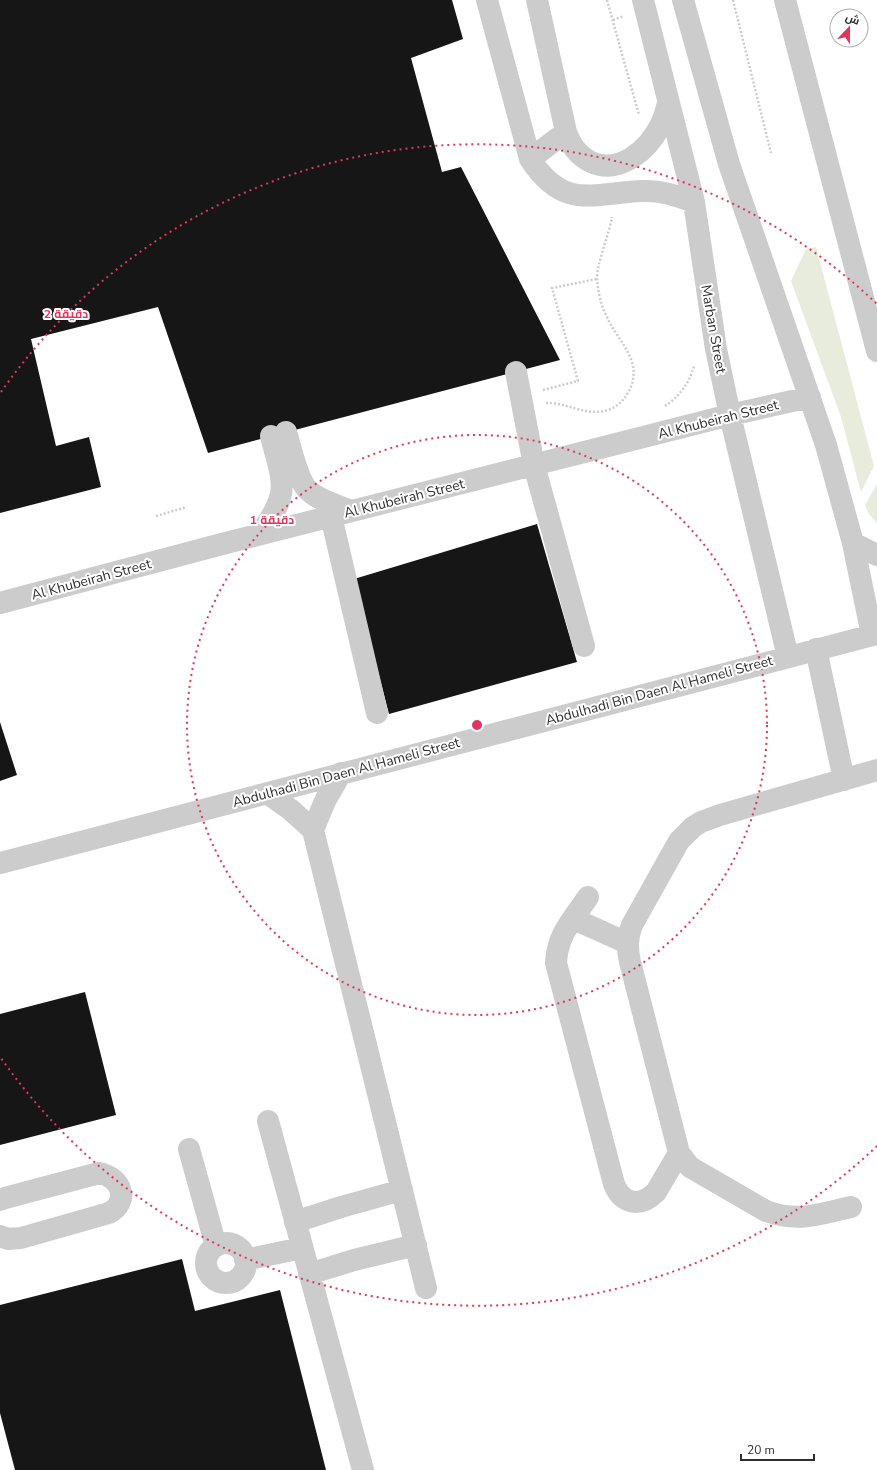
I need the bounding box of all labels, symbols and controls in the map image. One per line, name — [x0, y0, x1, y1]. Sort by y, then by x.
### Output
north arrow — [829, 8, 869, 48]
text: ش — [843, 10, 862, 29]
street label: Marban Street — [696, 283, 731, 375]
text: 2 دقيقة — [44, 306, 88, 322]
street label: Al Khubeirah Street — [656, 395, 780, 444]
street label: Al Khubeirah Street — [342, 474, 466, 523]
text: 1 دقيقة — [250, 512, 294, 528]
street label: Al Khubeirah Street — [29, 554, 153, 605]
street label: Abdulhadi Bin Daen Al Hameli Street — [543, 651, 775, 730]
centre of rings — [470, 718, 484, 732]
street label: Abdulhadi Bin Daen Al Hameli Street — [230, 733, 462, 812]
scale bar — [741, 1436, 814, 1462]
text: 20 m — [747, 1442, 775, 1458]

